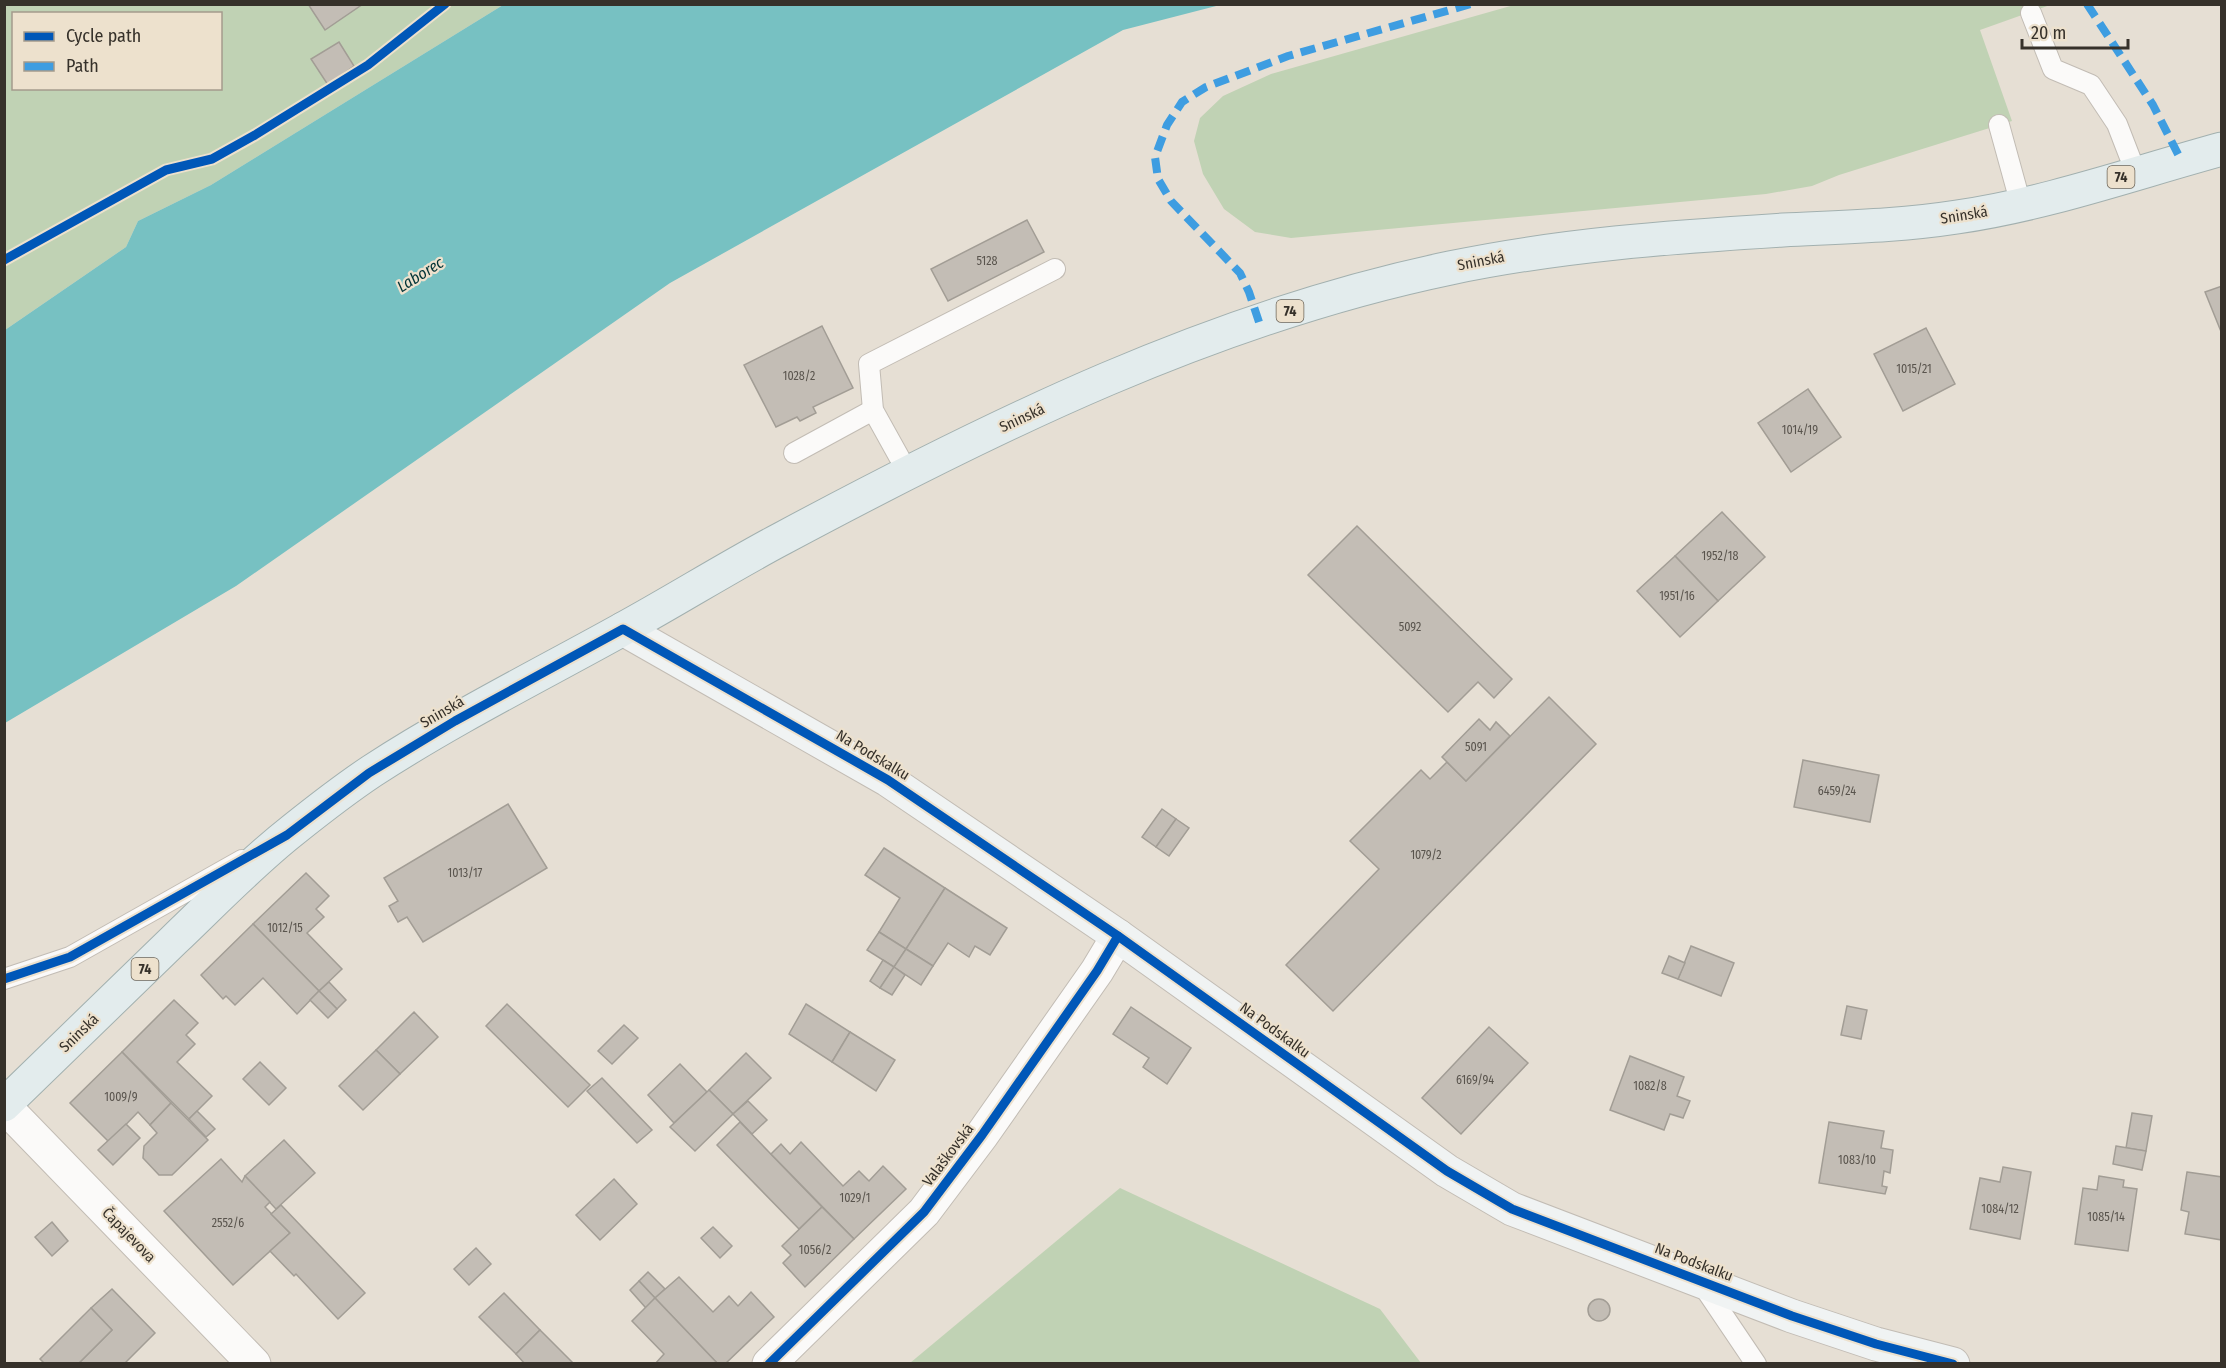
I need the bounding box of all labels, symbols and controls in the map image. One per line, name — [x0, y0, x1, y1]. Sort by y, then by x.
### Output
legend — [12, 12, 222, 90]
scale bar — [2022, 12, 2128, 50]
text: 20 m — [2031, 22, 2066, 44]
text: Cycle path — [66, 25, 141, 47]
text: Path — [66, 55, 99, 77]
road number: 74 — [2108, 166, 2134, 188]
street label: Sninská — [1939, 202, 1989, 228]
street label: Sninská — [1456, 248, 1506, 274]
water label: Laborec — [393, 253, 447, 296]
house number: 5128 — [977, 254, 997, 268]
road number: 74 — [1276, 300, 1304, 322]
house number: 1015/21 — [1896, 362, 1932, 376]
house number: 1028/2 — [783, 369, 815, 383]
street label: Sninská — [997, 400, 1047, 436]
house number: 1014/19 — [1782, 423, 1818, 437]
house number: 1952/18 — [1702, 549, 1738, 563]
house number: 1951/16 — [1659, 589, 1695, 603]
house number: 5092 — [1399, 620, 1421, 634]
street label: Sninská — [417, 692, 467, 732]
street label: Na Podskalku — [833, 726, 913, 784]
house number: 5091 — [1465, 740, 1487, 754]
house number: 6459/24 — [1818, 784, 1856, 798]
house number: 1079/2 — [1410, 848, 1442, 862]
house number: 1013/17 — [448, 866, 483, 880]
house number: 1012/15 — [267, 921, 303, 935]
road number: 74 — [132, 958, 158, 980]
street label: Na Podskalku — [1236, 999, 1314, 1061]
street label: Sninská — [56, 1010, 102, 1056]
house number: 6169/94 — [1456, 1073, 1494, 1087]
house number: 1082/8 — [1633, 1079, 1667, 1093]
house number: 1009/9 — [104, 1090, 138, 1104]
street label: Valaškovská — [919, 1120, 977, 1190]
house number: 1083/10 — [1838, 1153, 1876, 1167]
house number: 1029/1 — [840, 1191, 870, 1205]
house number: 1084/12 — [1981, 1202, 2019, 1216]
street label: Čapajevova — [98, 1204, 160, 1266]
house number: 1085/14 — [2087, 1210, 2125, 1224]
house number: 2552/6 — [212, 1216, 244, 1230]
street label: Na Podskalku — [1652, 1239, 1736, 1285]
house number: 1056/2 — [799, 1243, 831, 1257]

